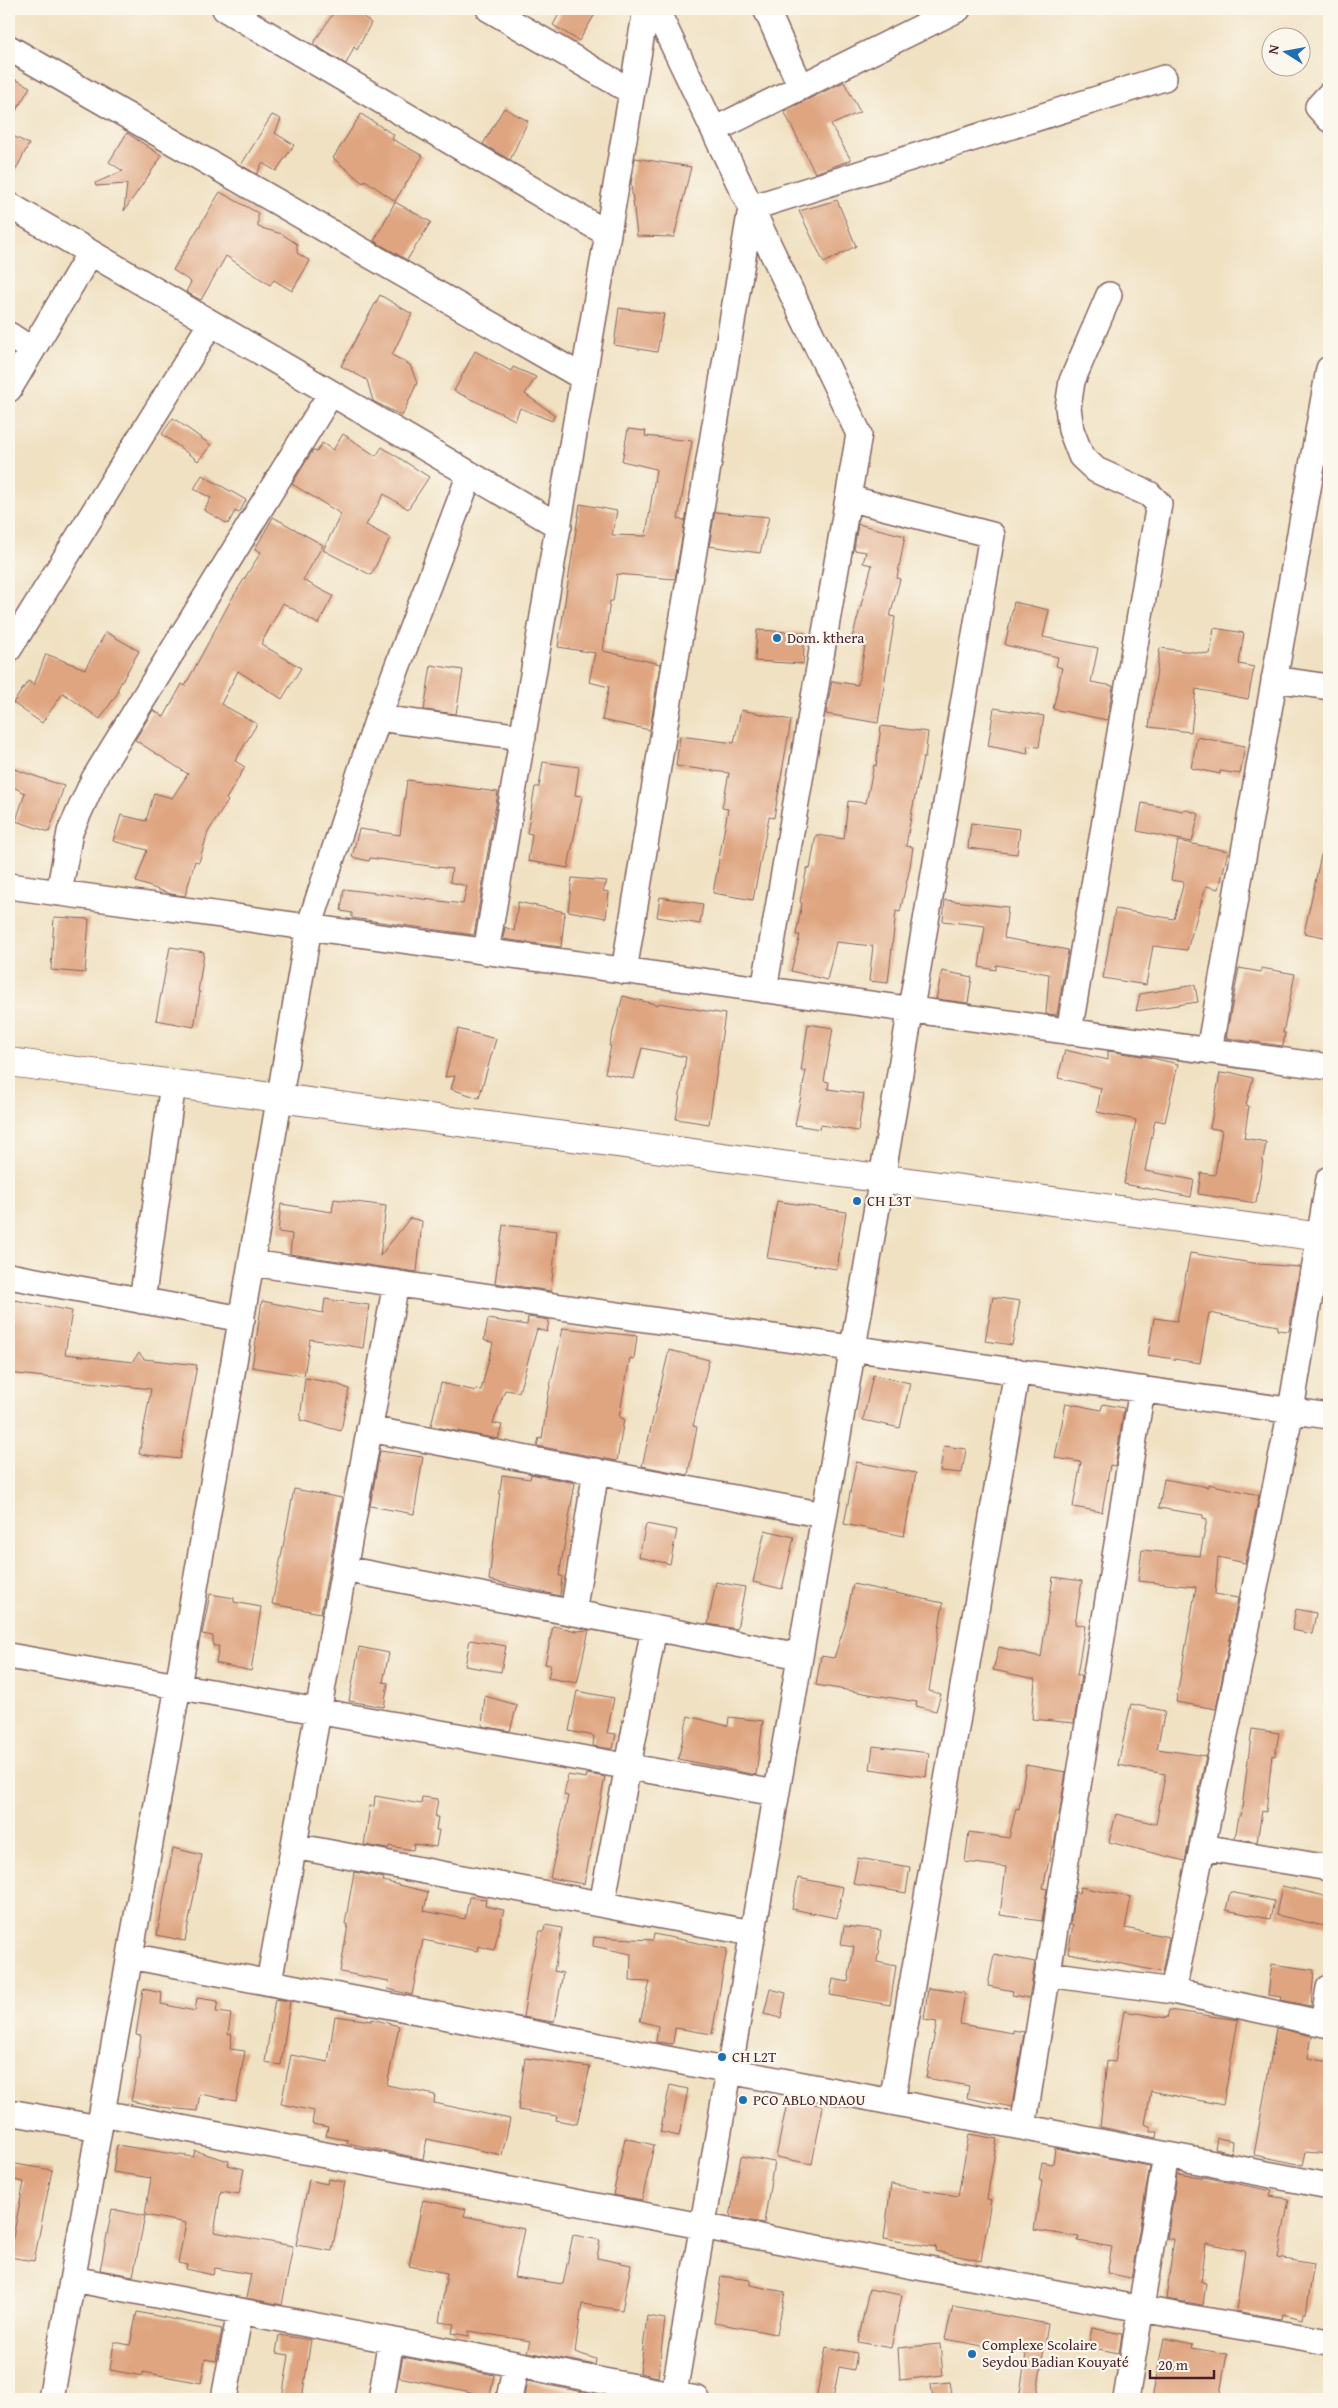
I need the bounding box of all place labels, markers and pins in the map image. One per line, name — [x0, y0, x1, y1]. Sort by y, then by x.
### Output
place label: Dom. kthera — [787, 627, 864, 648]
marker: Dom. kthera — [771, 632, 783, 644]
place label: CH L3T — [867, 1190, 912, 1211]
marker: CH L3T — [851, 1195, 863, 1207]
place label: CH L2T — [732, 2046, 777, 2067]
marker: CH L2T — [716, 2051, 728, 2063]
place label: PCO ABLO NDAOU — [753, 2089, 865, 2110]
marker: PCO ABLO NDAOU — [737, 2094, 749, 2106]
place label: Complexe Scolaire Seydou Badian Kouyaté — [982, 2334, 1129, 2372]
marker: Complexe Scolaire Seydou Badian Kouyaté — [966, 2348, 978, 2360]

